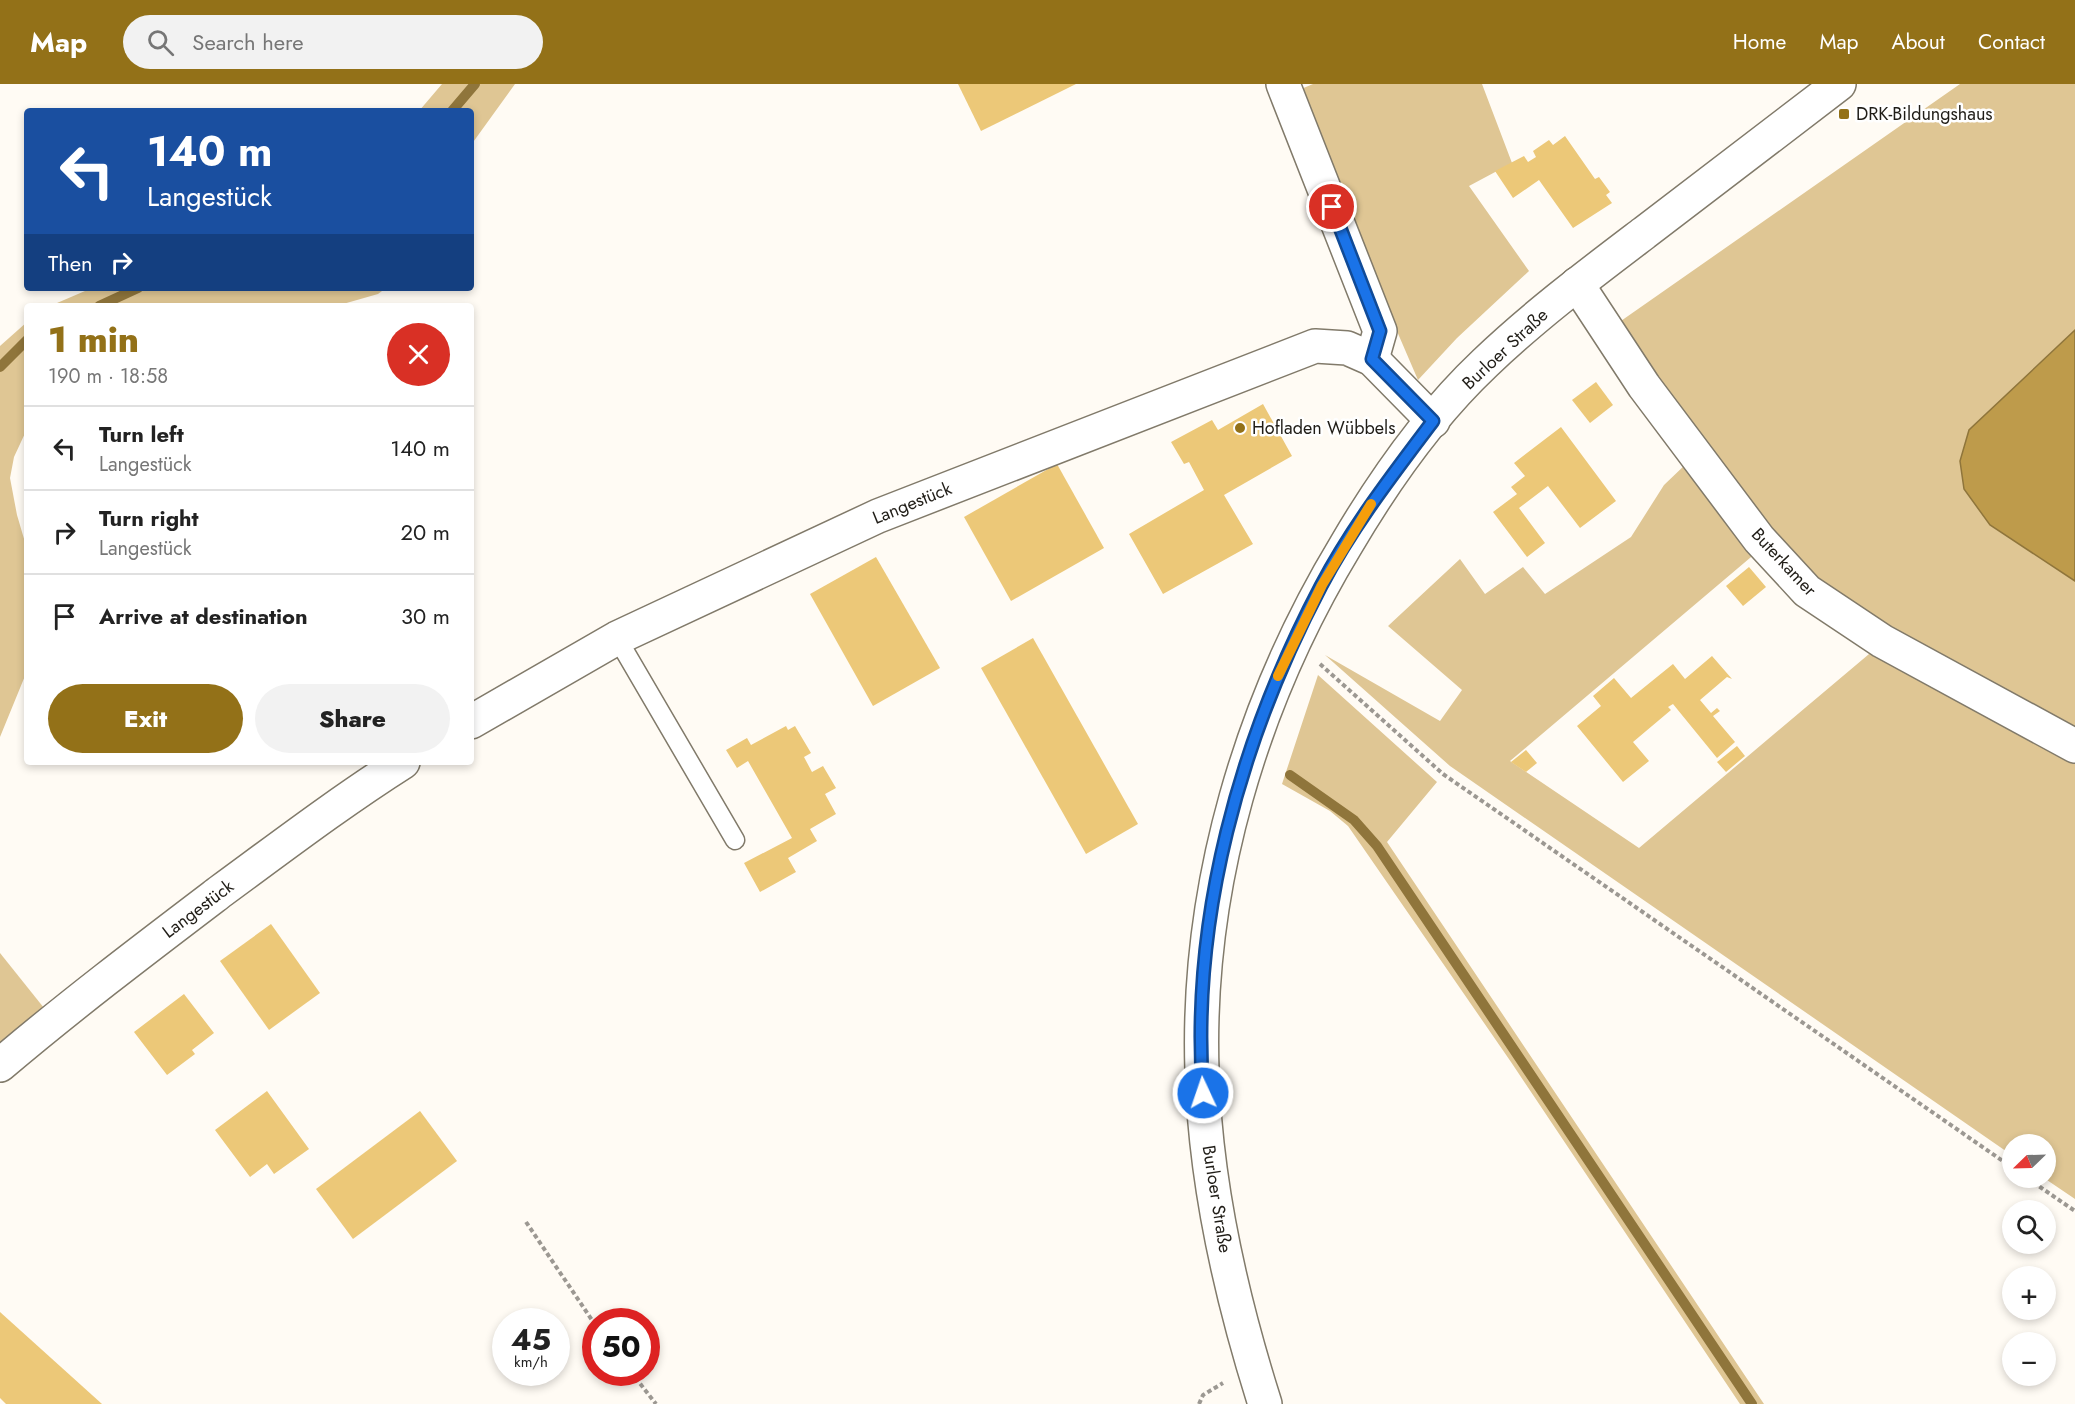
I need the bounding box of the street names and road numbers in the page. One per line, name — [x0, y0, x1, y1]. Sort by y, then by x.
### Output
street label: Burloer Straße — [1456, 302, 1554, 396]
street label: Langestück — [869, 475, 956, 531]
street label: Buterkamer — [1745, 522, 1823, 603]
street label: Langestück — [157, 874, 239, 944]
street label: Burloer Straße — [1196, 1143, 1238, 1255]

